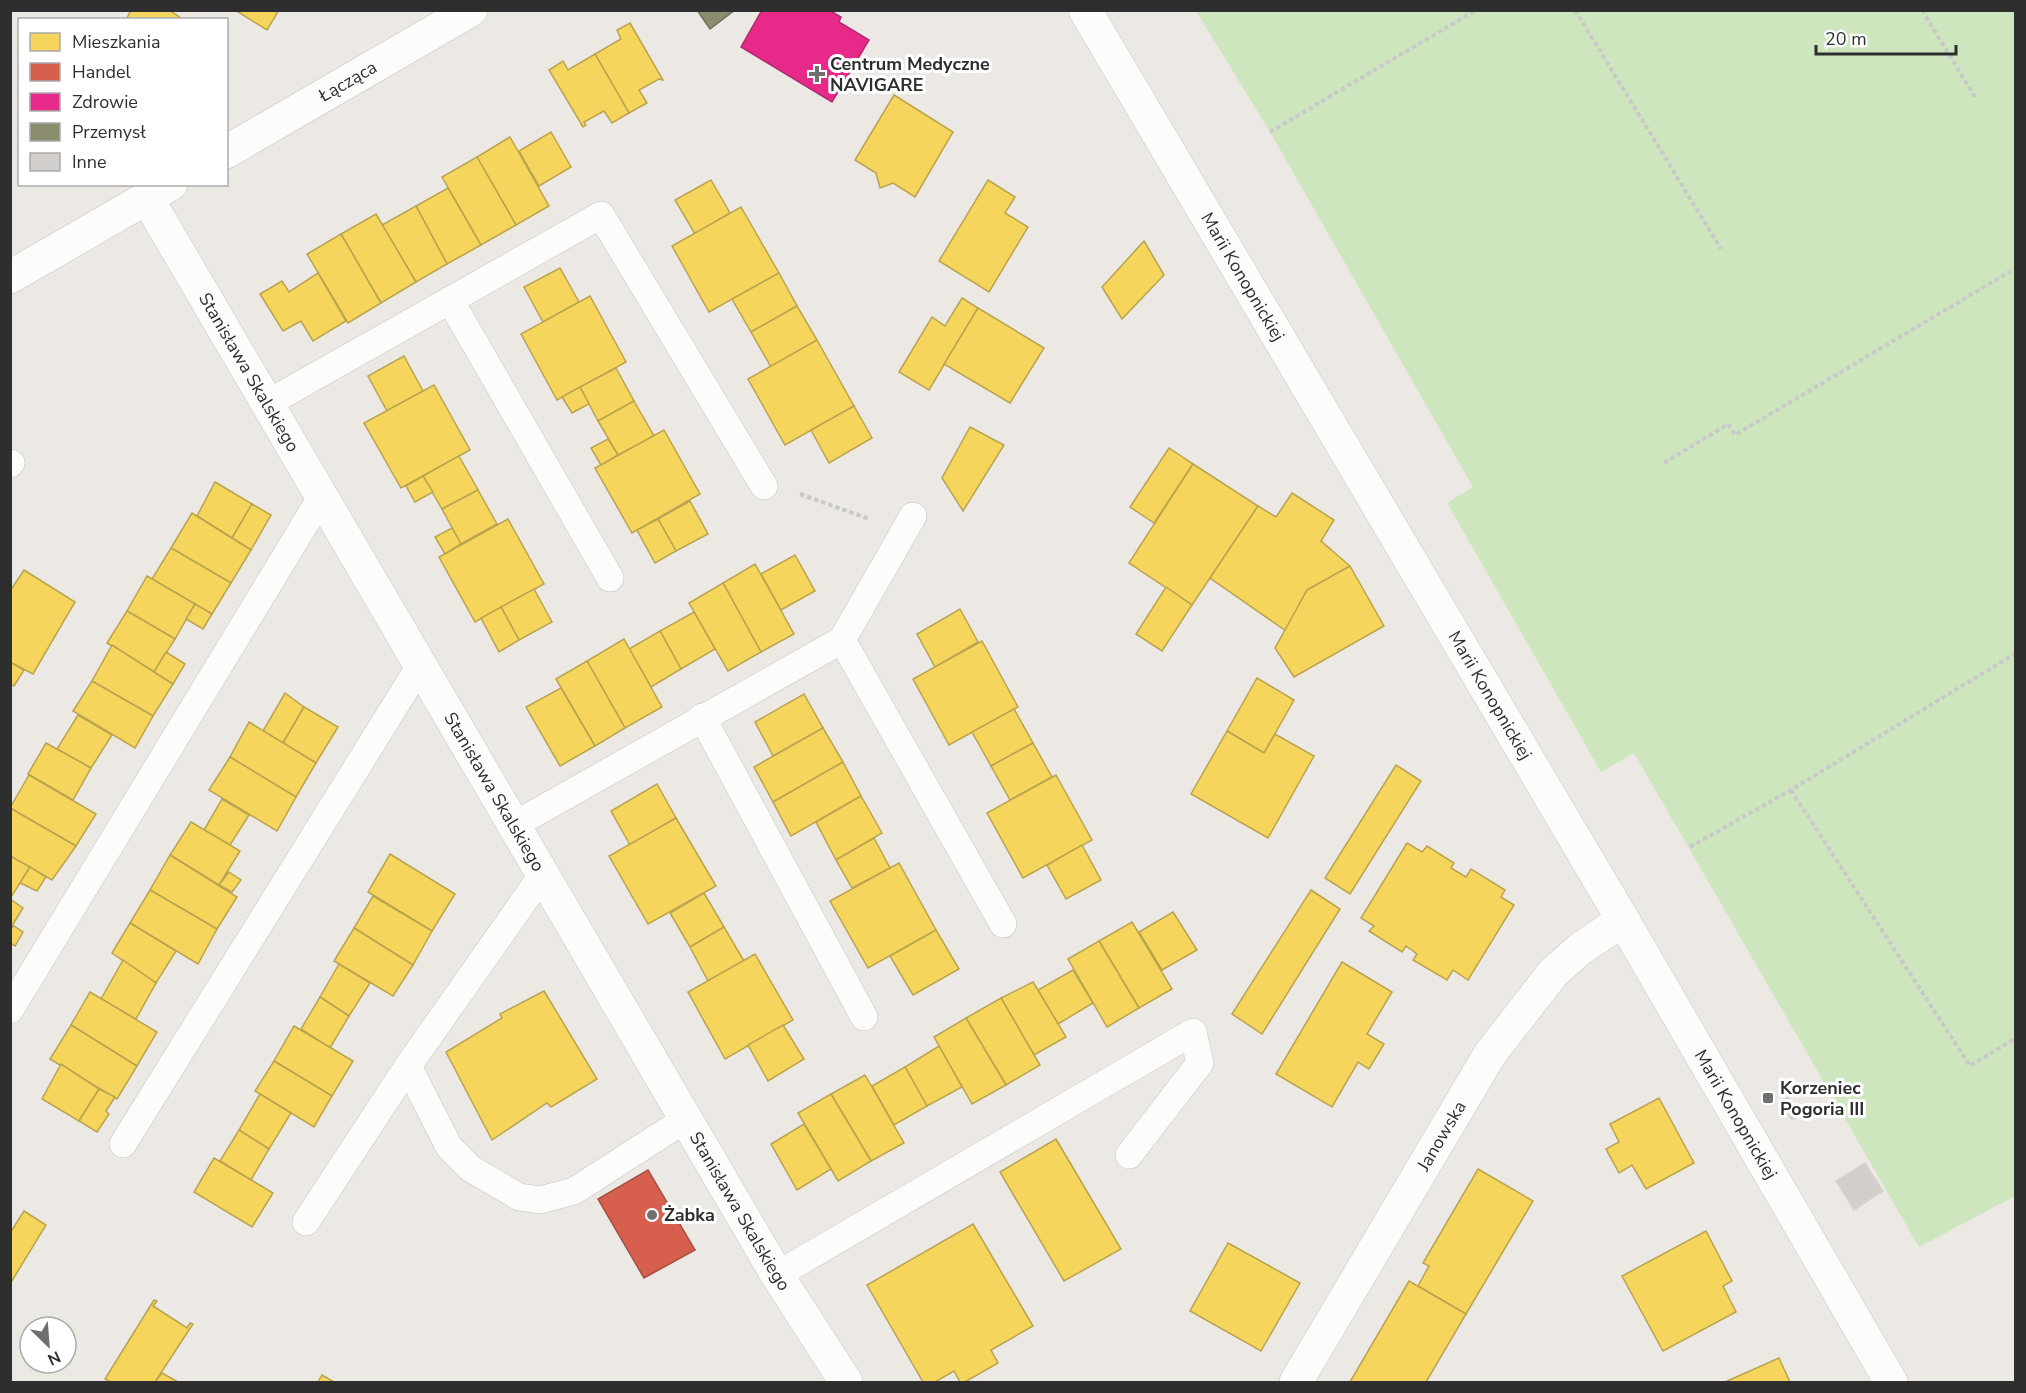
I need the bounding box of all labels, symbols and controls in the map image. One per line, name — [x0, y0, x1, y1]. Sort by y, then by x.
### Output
legend — [18, 18, 228, 186]
scale bar — [1816, 18, 1956, 56]
text: 20 m — [1825, 27, 1867, 51]
text: Mieszkania — [72, 30, 160, 54]
place label: Centrum Medyczne NAVIGARE — [830, 52, 990, 97]
street label: Łącząca — [314, 55, 381, 108]
text: Handel — [72, 60, 132, 84]
marker: Centrum Medyczne NAVIGARE — [808, 65, 826, 83]
text: Zdrowie — [72, 90, 138, 114]
text: Przemysł — [72, 120, 146, 144]
text: Inne — [72, 150, 107, 174]
street label: Marii Konopnickiej — [1195, 208, 1290, 346]
street label: Stanisława Skalskiego — [193, 288, 305, 456]
street label: Marii Konopnickiej — [1443, 626, 1538, 764]
street label: Stanisława Skalskiego — [438, 708, 550, 876]
street label: Marii Konopnickiej — [1689, 1045, 1783, 1184]
place label: Korzeniec Pogoria III — [1780, 1076, 1864, 1121]
marker: Korzeniec Pogoria III — [1761, 1091, 1775, 1105]
street label: Janowska — [1411, 1096, 1472, 1176]
street label: Stanisława Skalskiego — [684, 1127, 796, 1295]
place label: Żabka — [664, 1203, 715, 1227]
marker: Żabka — [645, 1208, 659, 1222]
north arrow — [18, 1315, 78, 1375]
text: N — [44, 1345, 64, 1370]

